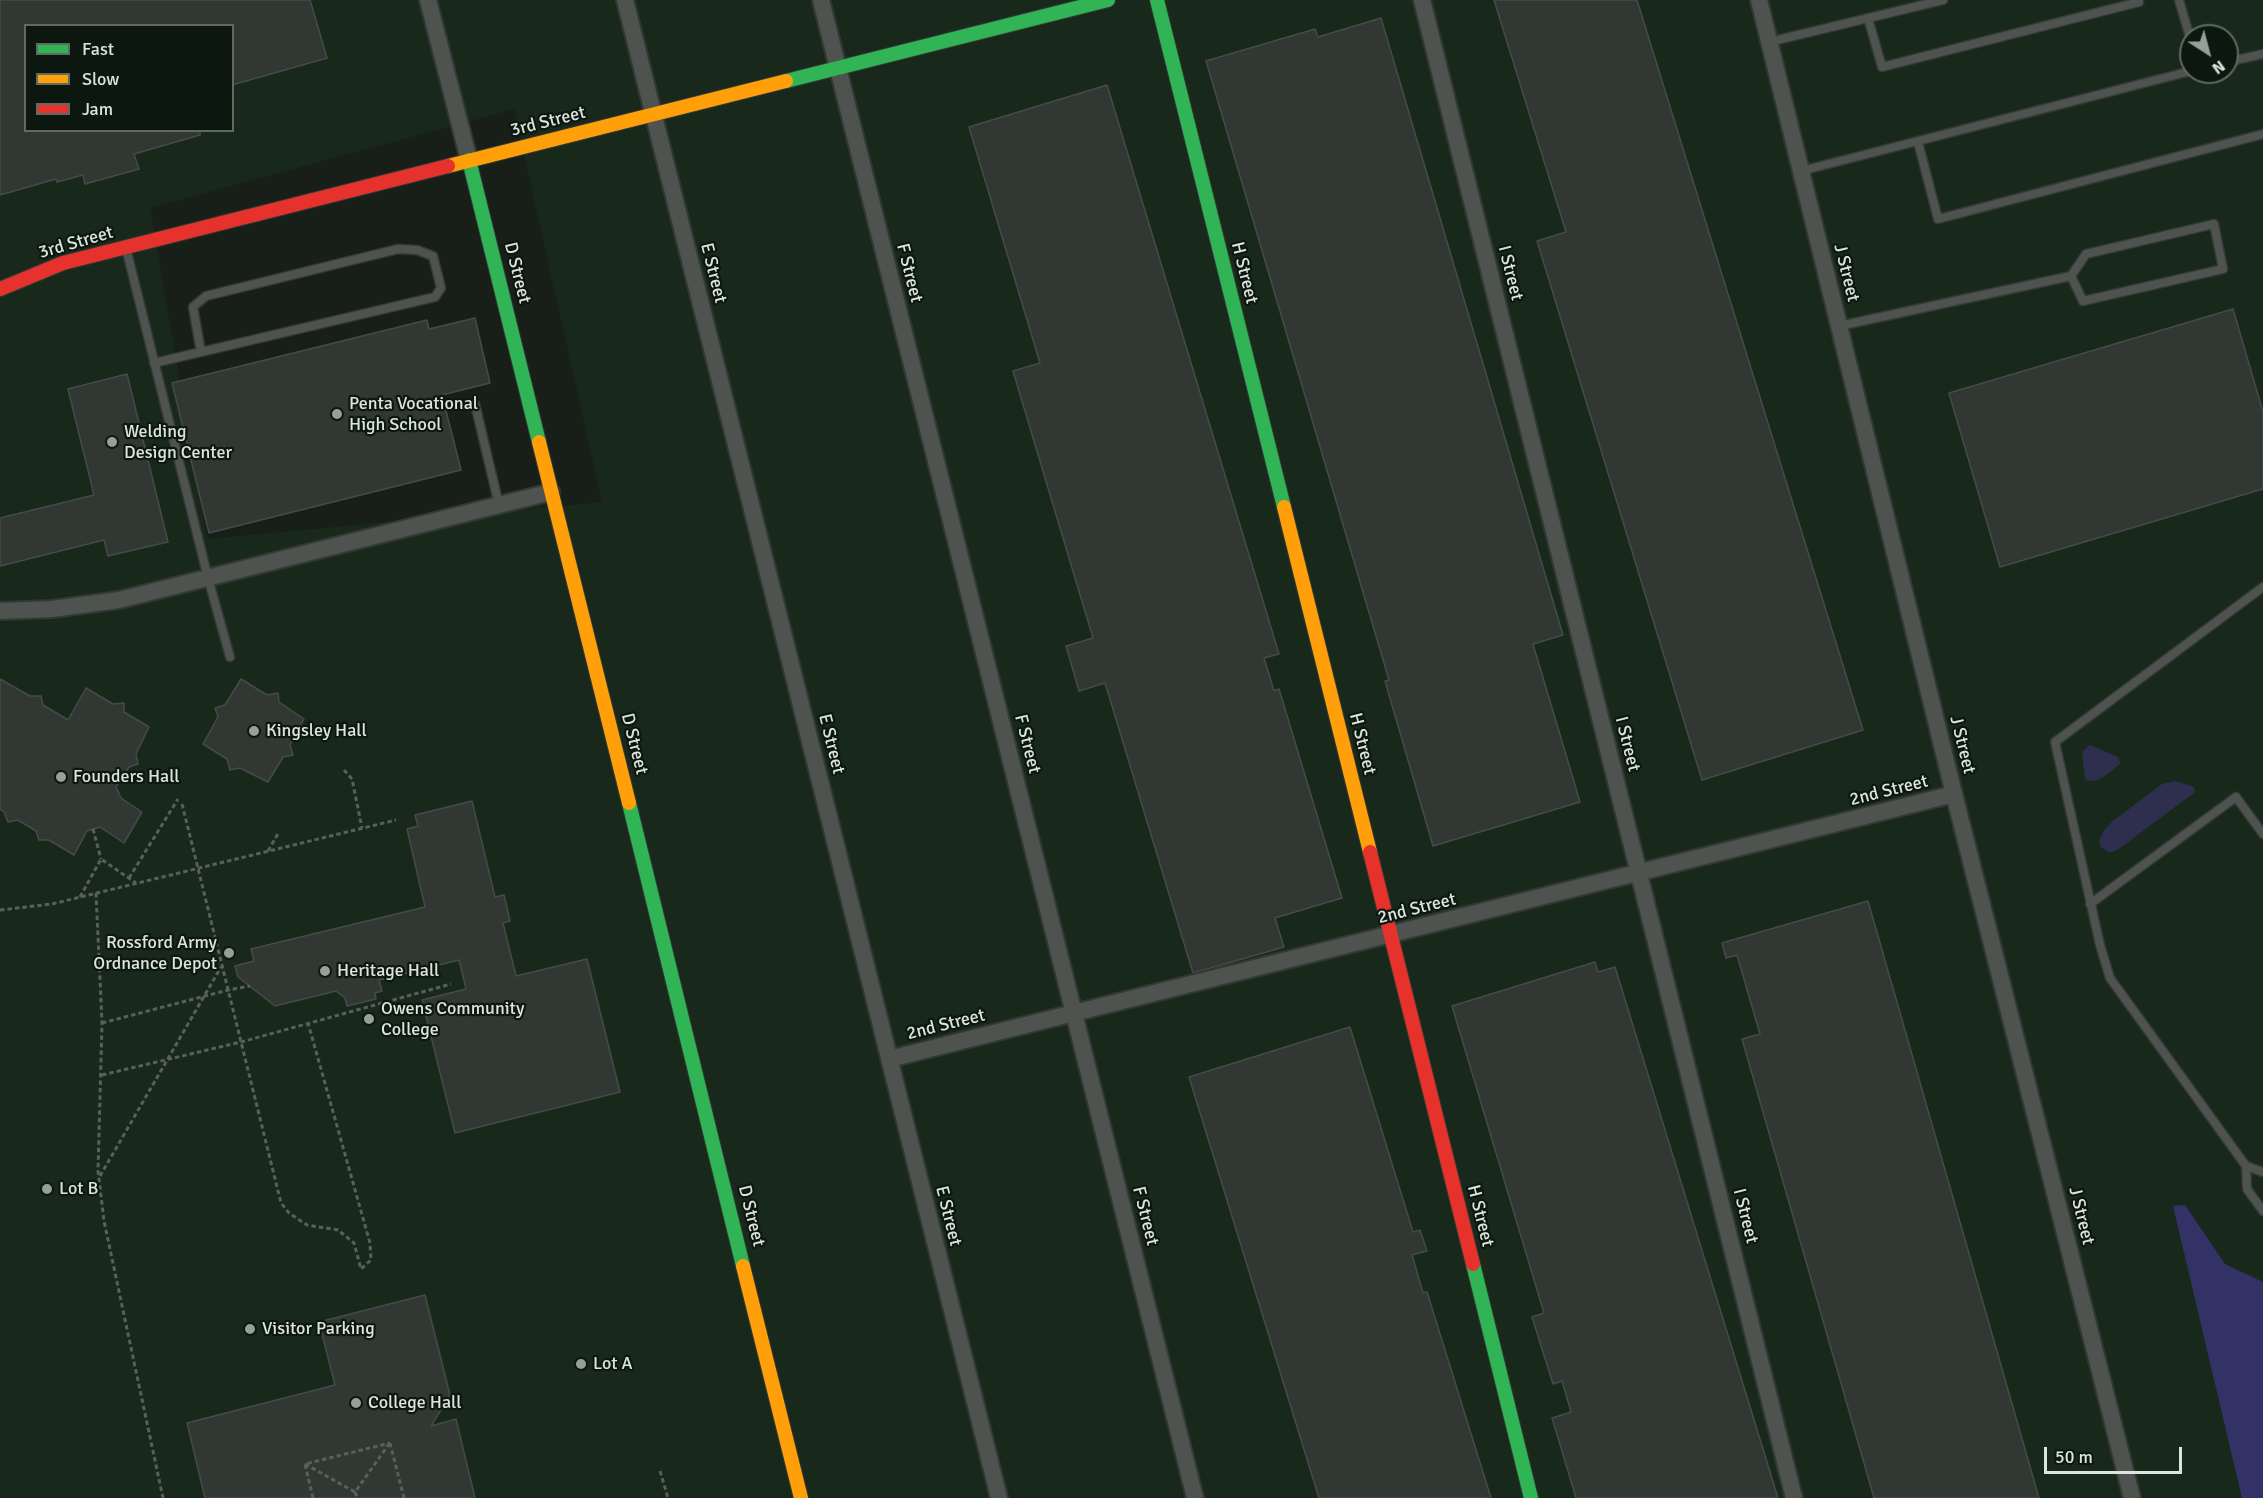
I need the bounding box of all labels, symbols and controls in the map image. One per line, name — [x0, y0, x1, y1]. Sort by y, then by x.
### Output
legend — [24, 24, 234, 132]
north arrow — [2179, 24, 2239, 84]
text: Fast — [82, 38, 114, 60]
text: N — [2208, 56, 2229, 78]
text: Slow — [82, 68, 119, 90]
text: Jam — [82, 98, 113, 120]
street label: 3rd Street — [508, 102, 588, 142]
street label: 3rd Street — [36, 222, 116, 264]
street label: D Street — [499, 240, 535, 306]
street label: H Street — [1226, 240, 1262, 306]
street label: E Street — [695, 241, 731, 305]
street label: F Street — [891, 241, 927, 305]
street label: J Street — [1828, 242, 1864, 304]
street label: I Street — [1493, 243, 1527, 303]
place label: Penta Vocational High School — [349, 393, 478, 436]
marker: Penta Vocational High School — [330, 407, 344, 421]
place label: Welding Design Center — [124, 421, 232, 464]
marker: Welding Design Center — [105, 435, 119, 449]
street label: D Street — [616, 711, 652, 777]
street label: H Street — [1344, 711, 1380, 777]
street label: E Street — [813, 712, 849, 776]
street label: F Street — [1009, 712, 1045, 776]
street label: I Street — [1610, 714, 1644, 774]
street label: J Street — [1944, 714, 1980, 776]
place label: Kingsley Hall — [266, 720, 367, 742]
marker: Kingsley Hall — [247, 724, 261, 738]
place label: Founders Hall — [73, 766, 180, 788]
marker: Founders Hall — [54, 770, 68, 784]
street label: 2nd Street — [1848, 771, 1930, 811]
street label: 2nd Street — [1376, 889, 1458, 929]
place label: Rossford Army Ordnance Depot — [93, 932, 217, 974]
marker: Rossford Army Ordnance Depot — [222, 946, 236, 960]
place label: Heritage Hall — [337, 960, 439, 982]
marker: Heritage Hall — [318, 964, 332, 978]
place label: Owens Community College — [381, 998, 524, 1040]
street label: 2nd Street — [905, 1005, 987, 1045]
marker: Owens Community College — [362, 1012, 376, 1026]
place label: Lot B — [59, 1178, 98, 1200]
marker: Lot B — [40, 1182, 54, 1196]
street label: D Street — [733, 1183, 769, 1249]
street label: H Street — [1462, 1183, 1498, 1249]
street label: E Street — [930, 1184, 966, 1248]
street label: F Street — [1127, 1184, 1163, 1248]
street label: J Street — [2063, 1185, 2099, 1247]
street label: I Street — [1728, 1186, 1762, 1246]
place label: Visitor Parking — [262, 1318, 375, 1340]
marker: Visitor Parking — [243, 1322, 257, 1336]
place label: Lot A — [593, 1353, 632, 1375]
marker: Lot A — [574, 1357, 588, 1371]
place label: College Hall — [368, 1392, 461, 1414]
marker: College Hall — [349, 1396, 363, 1410]
scale bar — [2047, 1435, 2185, 1473]
text: 50 m — [2055, 1446, 2093, 1468]

